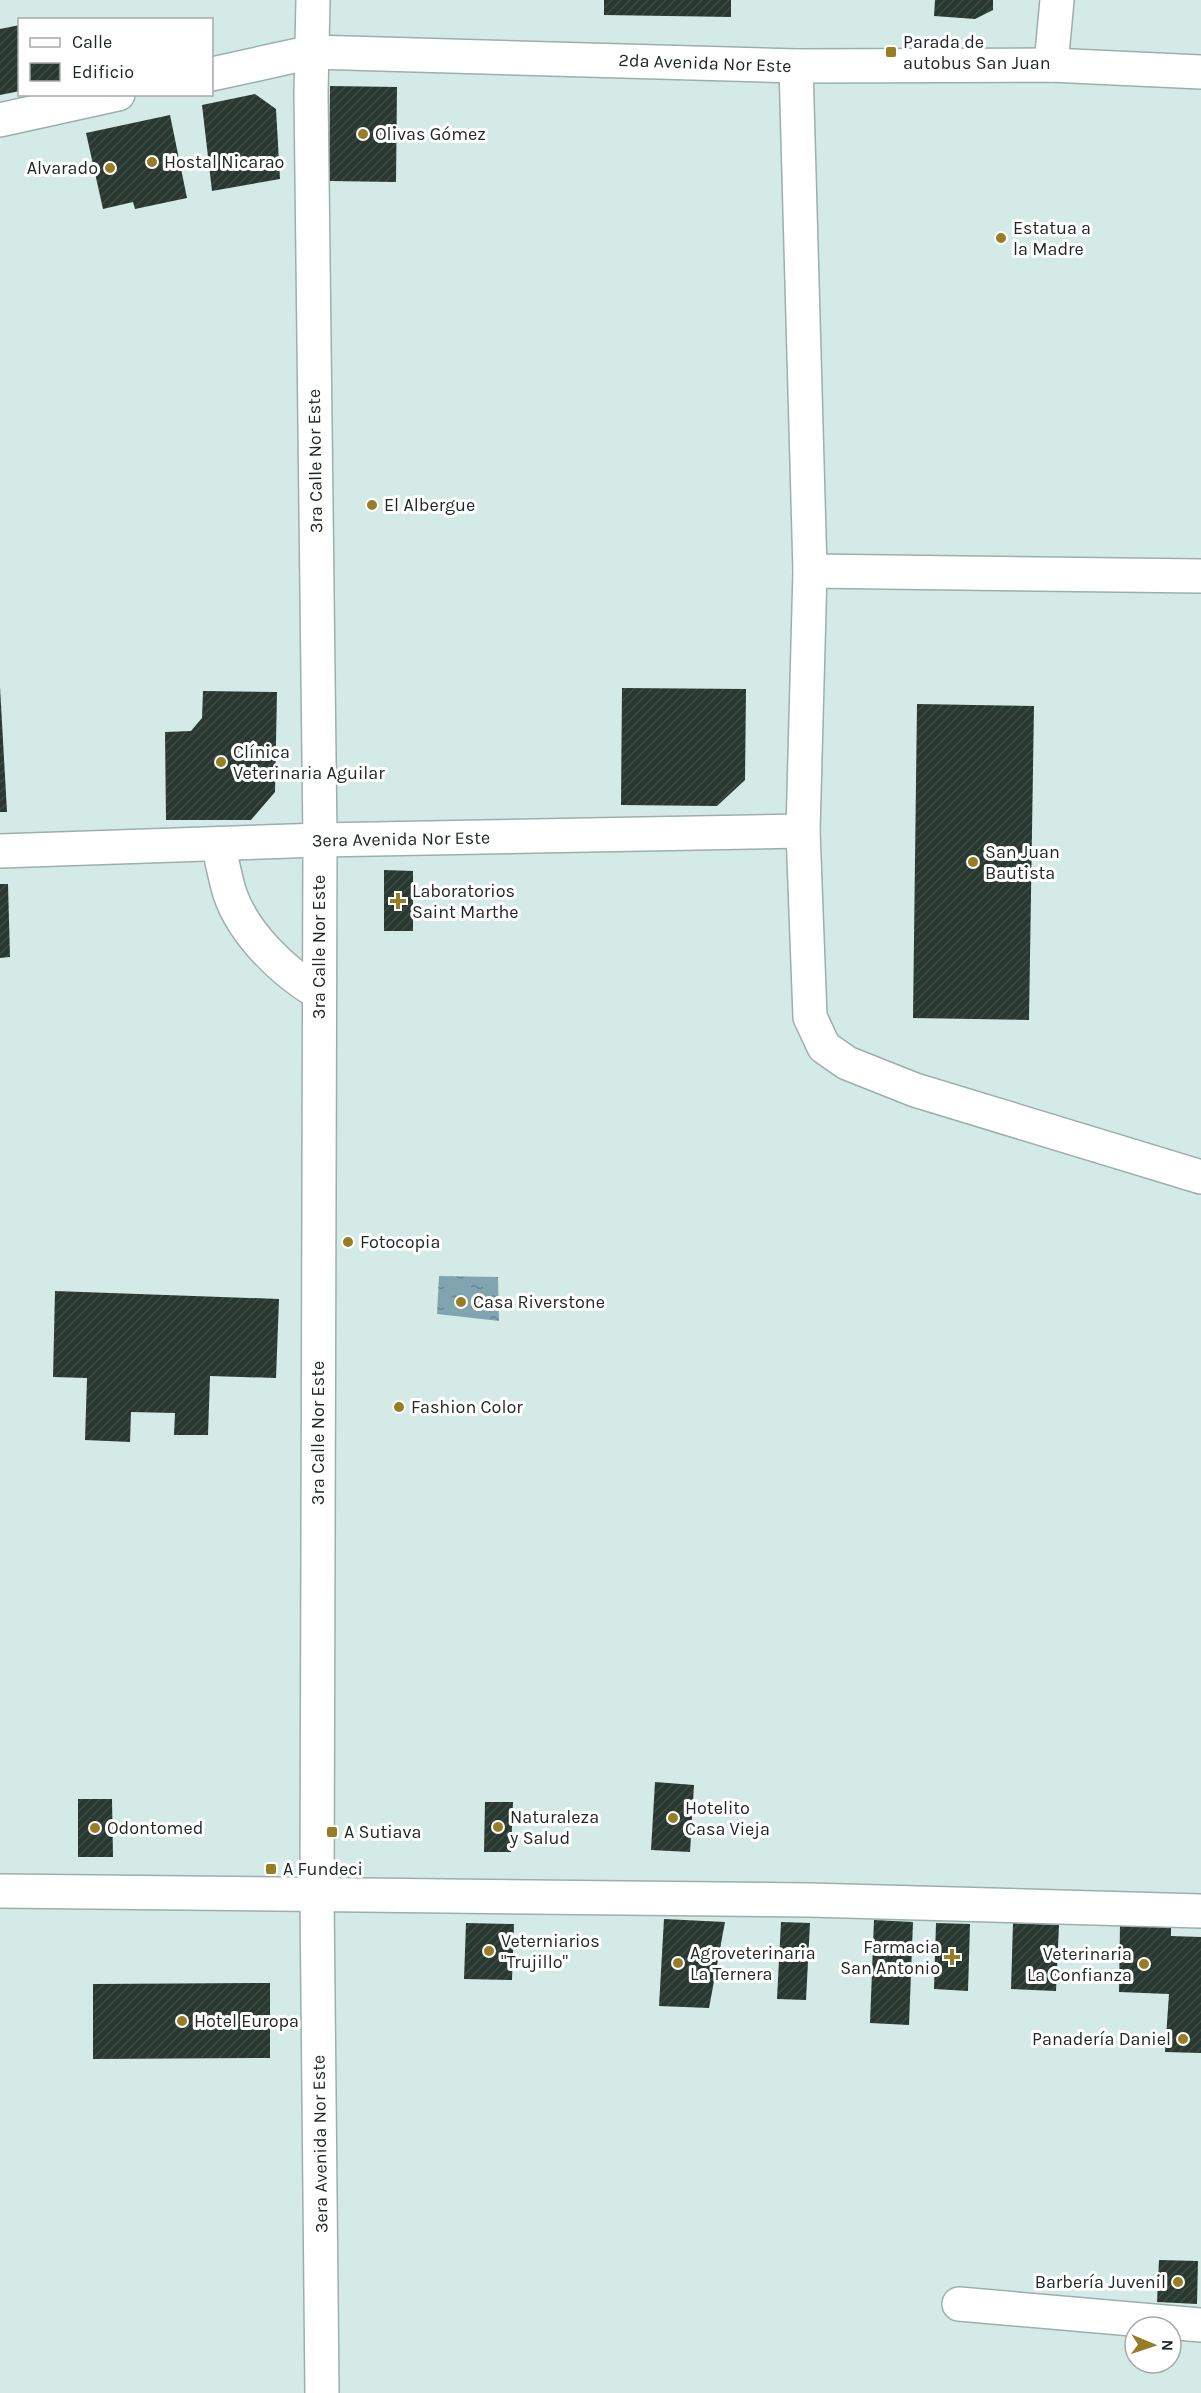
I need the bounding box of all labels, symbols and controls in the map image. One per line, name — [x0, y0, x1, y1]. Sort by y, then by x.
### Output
legend — [18, 18, 213, 96]
text: Calle — [72, 31, 112, 53]
place label: Parada de autobus San Juan — [903, 31, 1051, 74]
marker: Parada de autobus San Juan — [884, 45, 898, 59]
street label: 2da Avenida Nor Este — [618, 49, 792, 77]
text: Edificio — [72, 61, 134, 83]
place label: Olivas Gómez — [375, 123, 486, 145]
marker: Olivas Gómez — [356, 127, 370, 141]
place label: Hostal Nicarao — [164, 151, 284, 173]
marker: Hostal Nicarao — [145, 155, 159, 169]
place label: Alvarado — [27, 157, 98, 179]
marker: Alvarado — [103, 161, 117, 175]
place label: Estatua a la Madre — [1013, 217, 1091, 260]
marker: Estatua a la Madre — [994, 231, 1008, 245]
street label: 3ra Calle Nor Este — [303, 389, 327, 533]
place label: El Albergue — [384, 494, 475, 516]
marker: El Albergue — [365, 498, 379, 512]
place label: Clínica Veterinaria Aguilar — [233, 741, 385, 784]
marker: Clínica Veterinaria Aguilar — [214, 755, 228, 769]
street label: 3era Avenida Nor Este — [312, 826, 490, 852]
place label: San Juan Bautista — [985, 841, 1060, 884]
marker: San Juan Bautista — [966, 855, 980, 869]
street label: 3ra Calle Nor Este — [308, 875, 330, 1019]
place label: Laboratorios Saint Marthe — [412, 880, 519, 923]
marker: Laboratorios Saint Marthe — [389, 892, 407, 910]
place label: Fotocopia — [360, 1231, 440, 1253]
marker: Fotocopia — [341, 1235, 355, 1249]
place label: Casa Riverstone — [473, 1291, 605, 1313]
marker: Casa Riverstone — [454, 1295, 468, 1309]
street label: 3ra Calle Nor Este — [307, 1361, 329, 1505]
place label: Fashion Color — [411, 1396, 523, 1418]
marker: Fashion Color — [392, 1400, 406, 1414]
place label: Hotelito Casa Vieja — [685, 1797, 770, 1840]
place label: Naturaleza y Salud — [509, 1806, 599, 1849]
marker: Hotelito Casa Vieja — [666, 1811, 680, 1825]
place label: Odontomed — [107, 1817, 203, 1839]
marker: Naturaleza y Salud — [491, 1820, 505, 1834]
marker: Odontomed — [88, 1821, 102, 1835]
place label: A Sutiava — [344, 1821, 421, 1843]
marker: A Sutiava — [325, 1825, 339, 1839]
place label: A Fundeci — [283, 1858, 363, 1880]
marker: A Fundeci — [264, 1862, 278, 1876]
place label: Veterniarios "Trujillo" — [501, 1930, 600, 1973]
place label: Farmacia San Antonio — [840, 1936, 940, 1979]
place label: Agroveterinaria La Ternera — [690, 1942, 816, 1985]
place label: Veterinaria La Confianza — [1027, 1943, 1132, 1986]
marker: Veterniarios "Trujillo" — [482, 1944, 496, 1958]
marker: Farmacia San Antonio — [945, 1950, 959, 1964]
marker: Agroveterinaria La Ternera — [671, 1956, 685, 1970]
marker: Veterinaria La Confianza — [1137, 1957, 1151, 1971]
place label: Hotel Europa — [194, 2010, 299, 2032]
marker: Hotel Europa — [175, 2014, 189, 2028]
place label: Panadería Daniel — [1032, 2028, 1171, 2050]
marker: Panadería Daniel — [1176, 2032, 1190, 2046]
street label: 3era Avenida Nor Este — [307, 2055, 333, 2233]
place label: Barbería Juvenil — [1035, 2271, 1166, 2293]
marker: Barbería Juvenil — [1171, 2275, 1185, 2289]
north arrow — [1123, 2315, 1183, 2375]
text: N — [1158, 2339, 1177, 2352]

